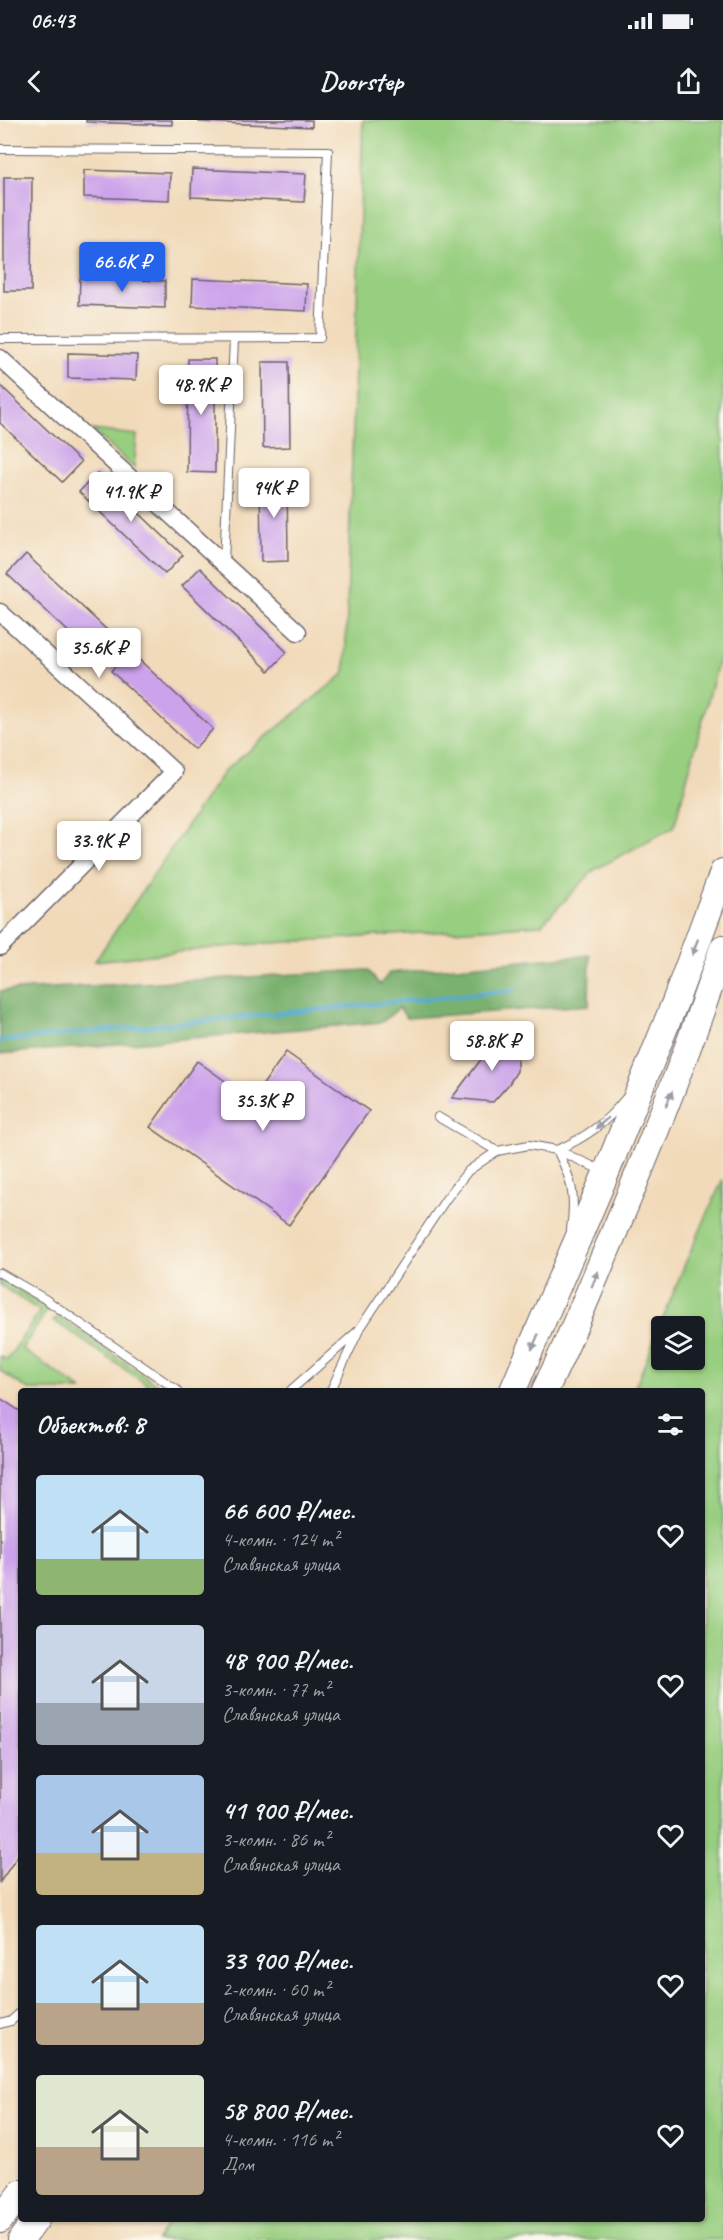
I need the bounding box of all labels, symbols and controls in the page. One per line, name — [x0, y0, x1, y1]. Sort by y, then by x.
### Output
text: 06:43 — [30, 7, 74, 35]
text: Doorstep — [320, 64, 403, 98]
icon: back — [18, 65, 51, 98]
icon: share — [672, 65, 705, 98]
pin: 66.6K ₽ — [67, 242, 177, 293]
text: 66.6K ₽ — [93, 249, 151, 274]
pin: 48.9K ₽ — [146, 365, 256, 416]
text: 48.9K ₽ — [173, 372, 229, 397]
pin: 94K ₽ — [232, 468, 316, 519]
pin: 41.9K ₽ — [76, 472, 186, 523]
text: 94K ₽ — [252, 475, 296, 500]
text: 41.9K ₽ — [103, 479, 159, 504]
pin: 35.6K ₽ — [44, 628, 154, 679]
text: 35.6K ₽ — [71, 635, 127, 660]
pin: 33.9K ₽ — [44, 821, 154, 872]
text: 33.9K ₽ — [71, 828, 127, 853]
one-way arrow — [690, 938, 700, 956]
pin: 58.8K ₽ — [437, 1021, 547, 1072]
text: 58.8K ₽ — [464, 1028, 520, 1053]
pin: 35.3K ₽ — [208, 1081, 318, 1132]
text: 35.3K ₽ — [235, 1088, 291, 1113]
one-way arrow — [664, 1090, 674, 1108]
one-way arrow — [595, 1117, 610, 1130]
one-way arrow — [590, 1270, 600, 1288]
map controls — [651, 1316, 705, 1370]
button: layers — [651, 1316, 705, 1370]
one-way arrow — [530, 1333, 540, 1351]
text: Объектов: 8 — [36, 1408, 145, 1441]
icon: filters — [654, 1408, 687, 1441]
text: 66 600 ₽/мес. — [222, 1494, 355, 1527]
icon: home — [84, 1499, 156, 1571]
icon: heart — [654, 1519, 687, 1552]
text: 4-комн. · 124 m² — [222, 1527, 339, 1552]
text: Славянская улица — [222, 1552, 340, 1577]
text: 48 900 ₽/мес. — [222, 1644, 353, 1677]
icon: home — [84, 1649, 156, 1721]
icon: heart — [654, 1669, 687, 1702]
text: 3-комн. · 77 m² — [222, 1677, 330, 1702]
text: Славянская улица — [222, 1702, 340, 1727]
text: 41 900 ₽/мес. — [222, 1794, 353, 1827]
icon: home — [84, 1799, 156, 1871]
icon: heart — [654, 1819, 687, 1852]
text: 3-комн. · 86 m² — [222, 1827, 330, 1852]
text: Славянская улица — [222, 1852, 340, 1877]
text: 33 900 ₽/мес. — [222, 1944, 353, 1977]
icon: home — [84, 1949, 156, 2021]
icon: heart — [654, 1969, 687, 2002]
text: 2-комн. · 60 m² — [222, 1977, 330, 2002]
text: Славянская улица — [222, 2002, 340, 2027]
text: 58 800 ₽/мес. — [222, 2094, 353, 2127]
icon: home — [84, 2099, 156, 2171]
icon: heart — [654, 2119, 687, 2152]
text: 4-комн. · 116 m² — [222, 2127, 339, 2152]
text: Дом — [222, 2152, 254, 2177]

